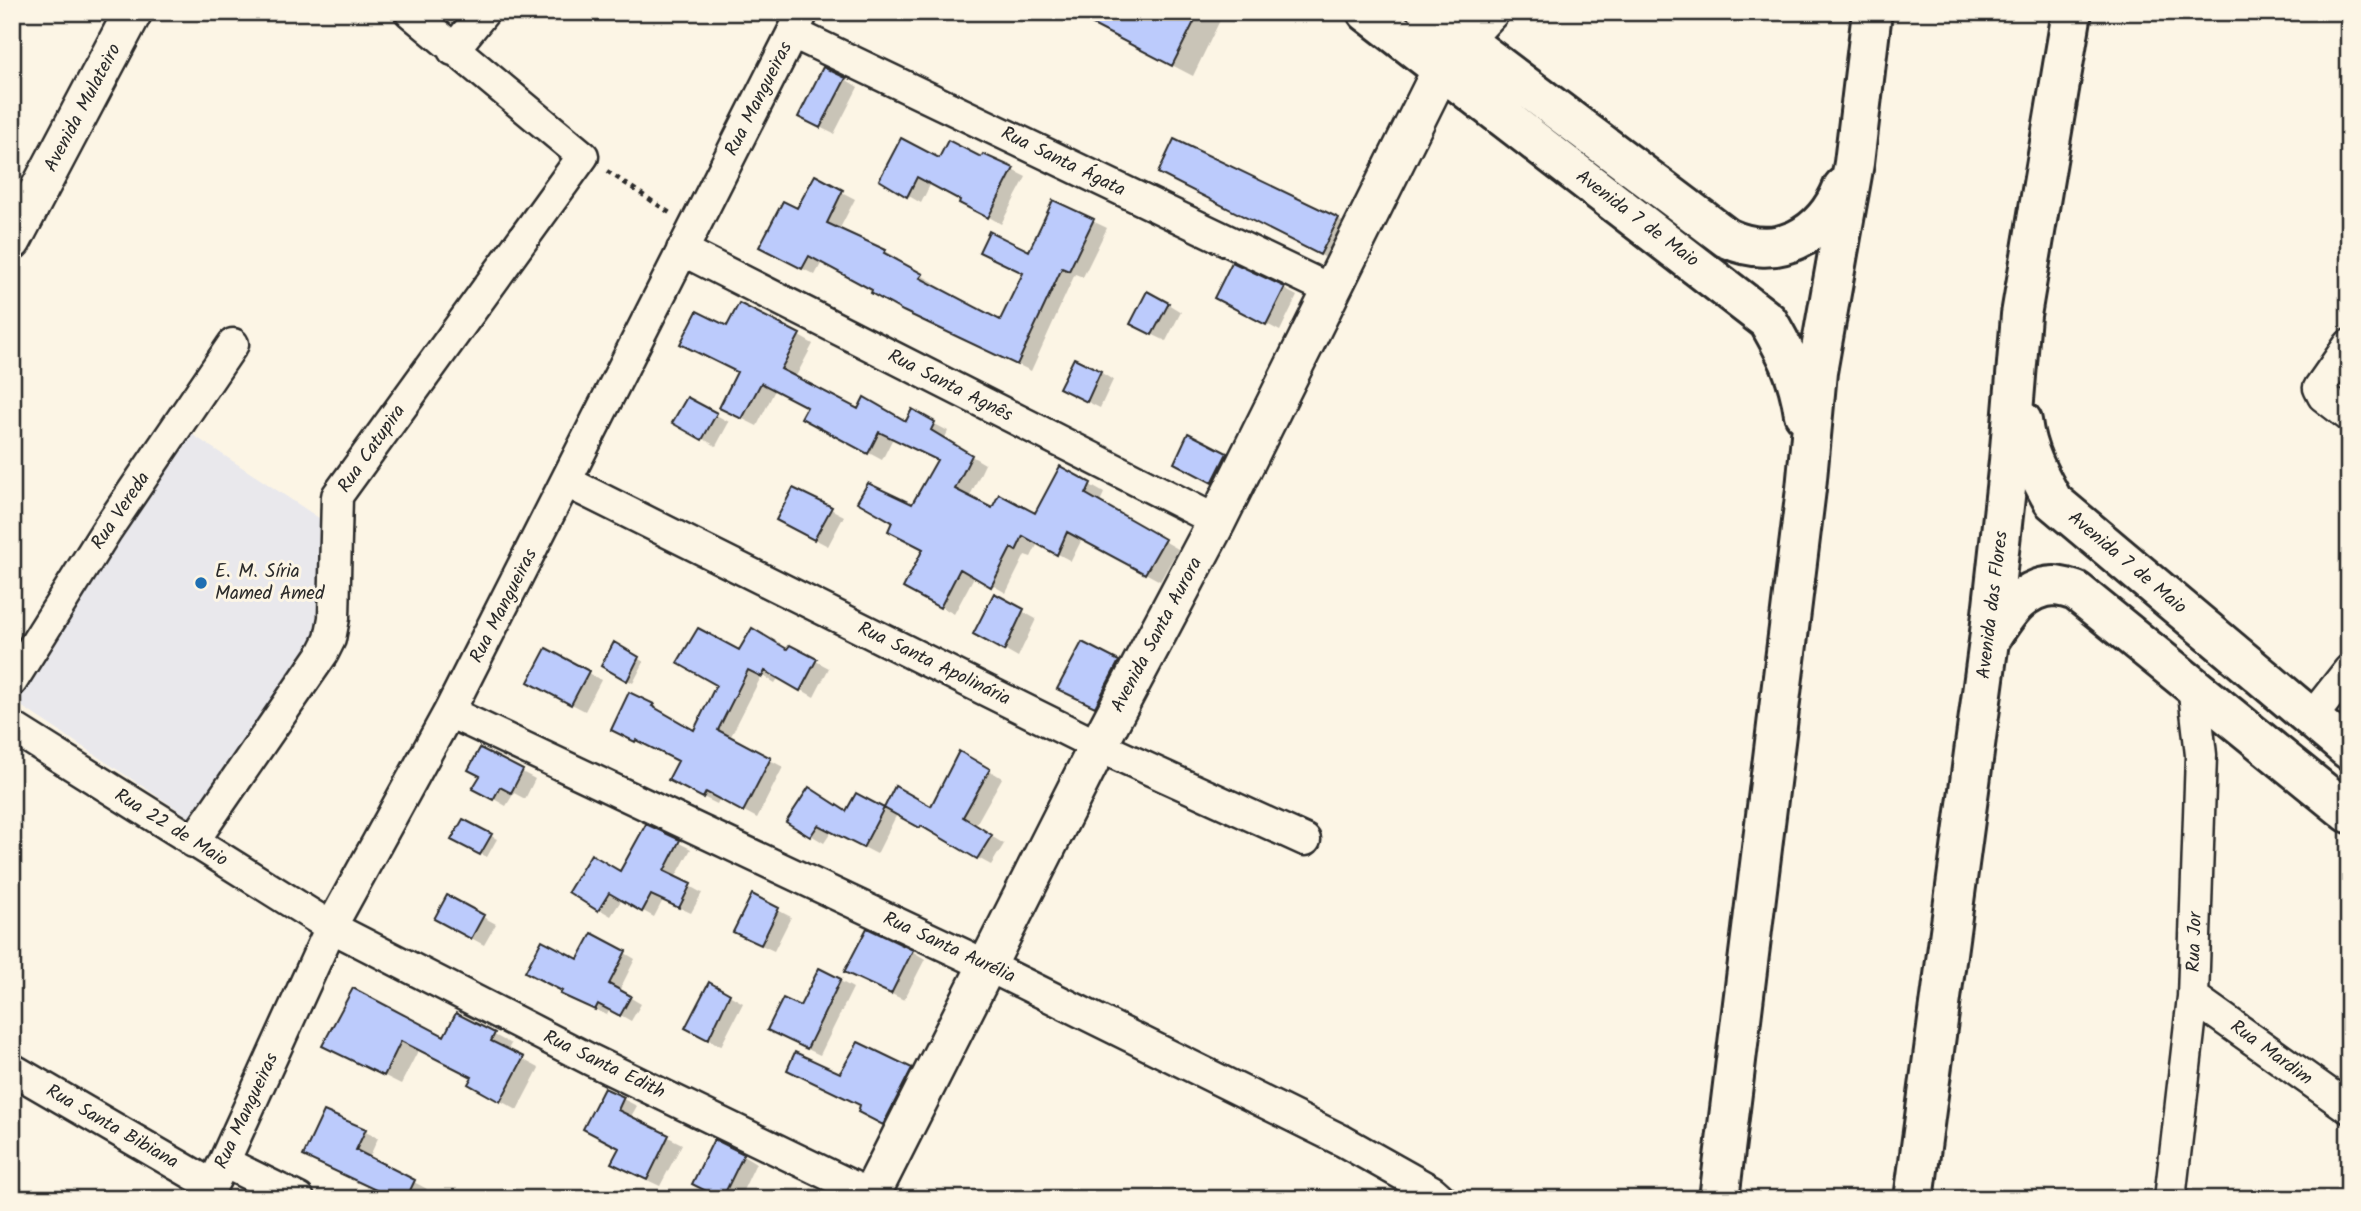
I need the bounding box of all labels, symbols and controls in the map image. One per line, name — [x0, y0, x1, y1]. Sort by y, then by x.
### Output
street label: Rua Mangueiras — [717, 36, 801, 162]
street label: Avenida Mulateiro — [36, 38, 130, 178]
street label: Rua Santa Ágata — [996, 119, 1130, 205]
street label: Avenida 7 de Maio — [1569, 163, 1705, 275]
street label: Rua Santa Agnês — [882, 342, 1018, 430]
street label: Rua Catupira — [330, 398, 414, 500]
street label: Rua Vereda — [84, 466, 158, 556]
street label: Avenida 7 de Maio — [2061, 504, 2193, 622]
street label: Avenida das Flores — [1969, 529, 2017, 681]
street label: Rua Mangueiras — [462, 543, 546, 669]
street label: Avenida Santa Aurora — [1103, 552, 1211, 718]
place label: E. M. Síria Mamed Amed — [215, 557, 325, 609]
marker: E. M. Síria Mamed Amed — [193, 575, 209, 591]
street label: Rua Santa Apolinária — [852, 614, 1016, 714]
street label: Rua 22 de Maio — [108, 781, 234, 875]
street label: Rua Santa Aurélia — [878, 904, 1020, 992]
street label: Rua Jor — [2179, 910, 2211, 973]
street label: Rua Mardim — [2223, 1013, 2319, 1093]
street label: Rua Santa Edith — [538, 1022, 670, 1108]
street label: Rua Mangueiras — [207, 1048, 287, 1174]
street label: Rua Santa Bibiana — [40, 1077, 184, 1177]

